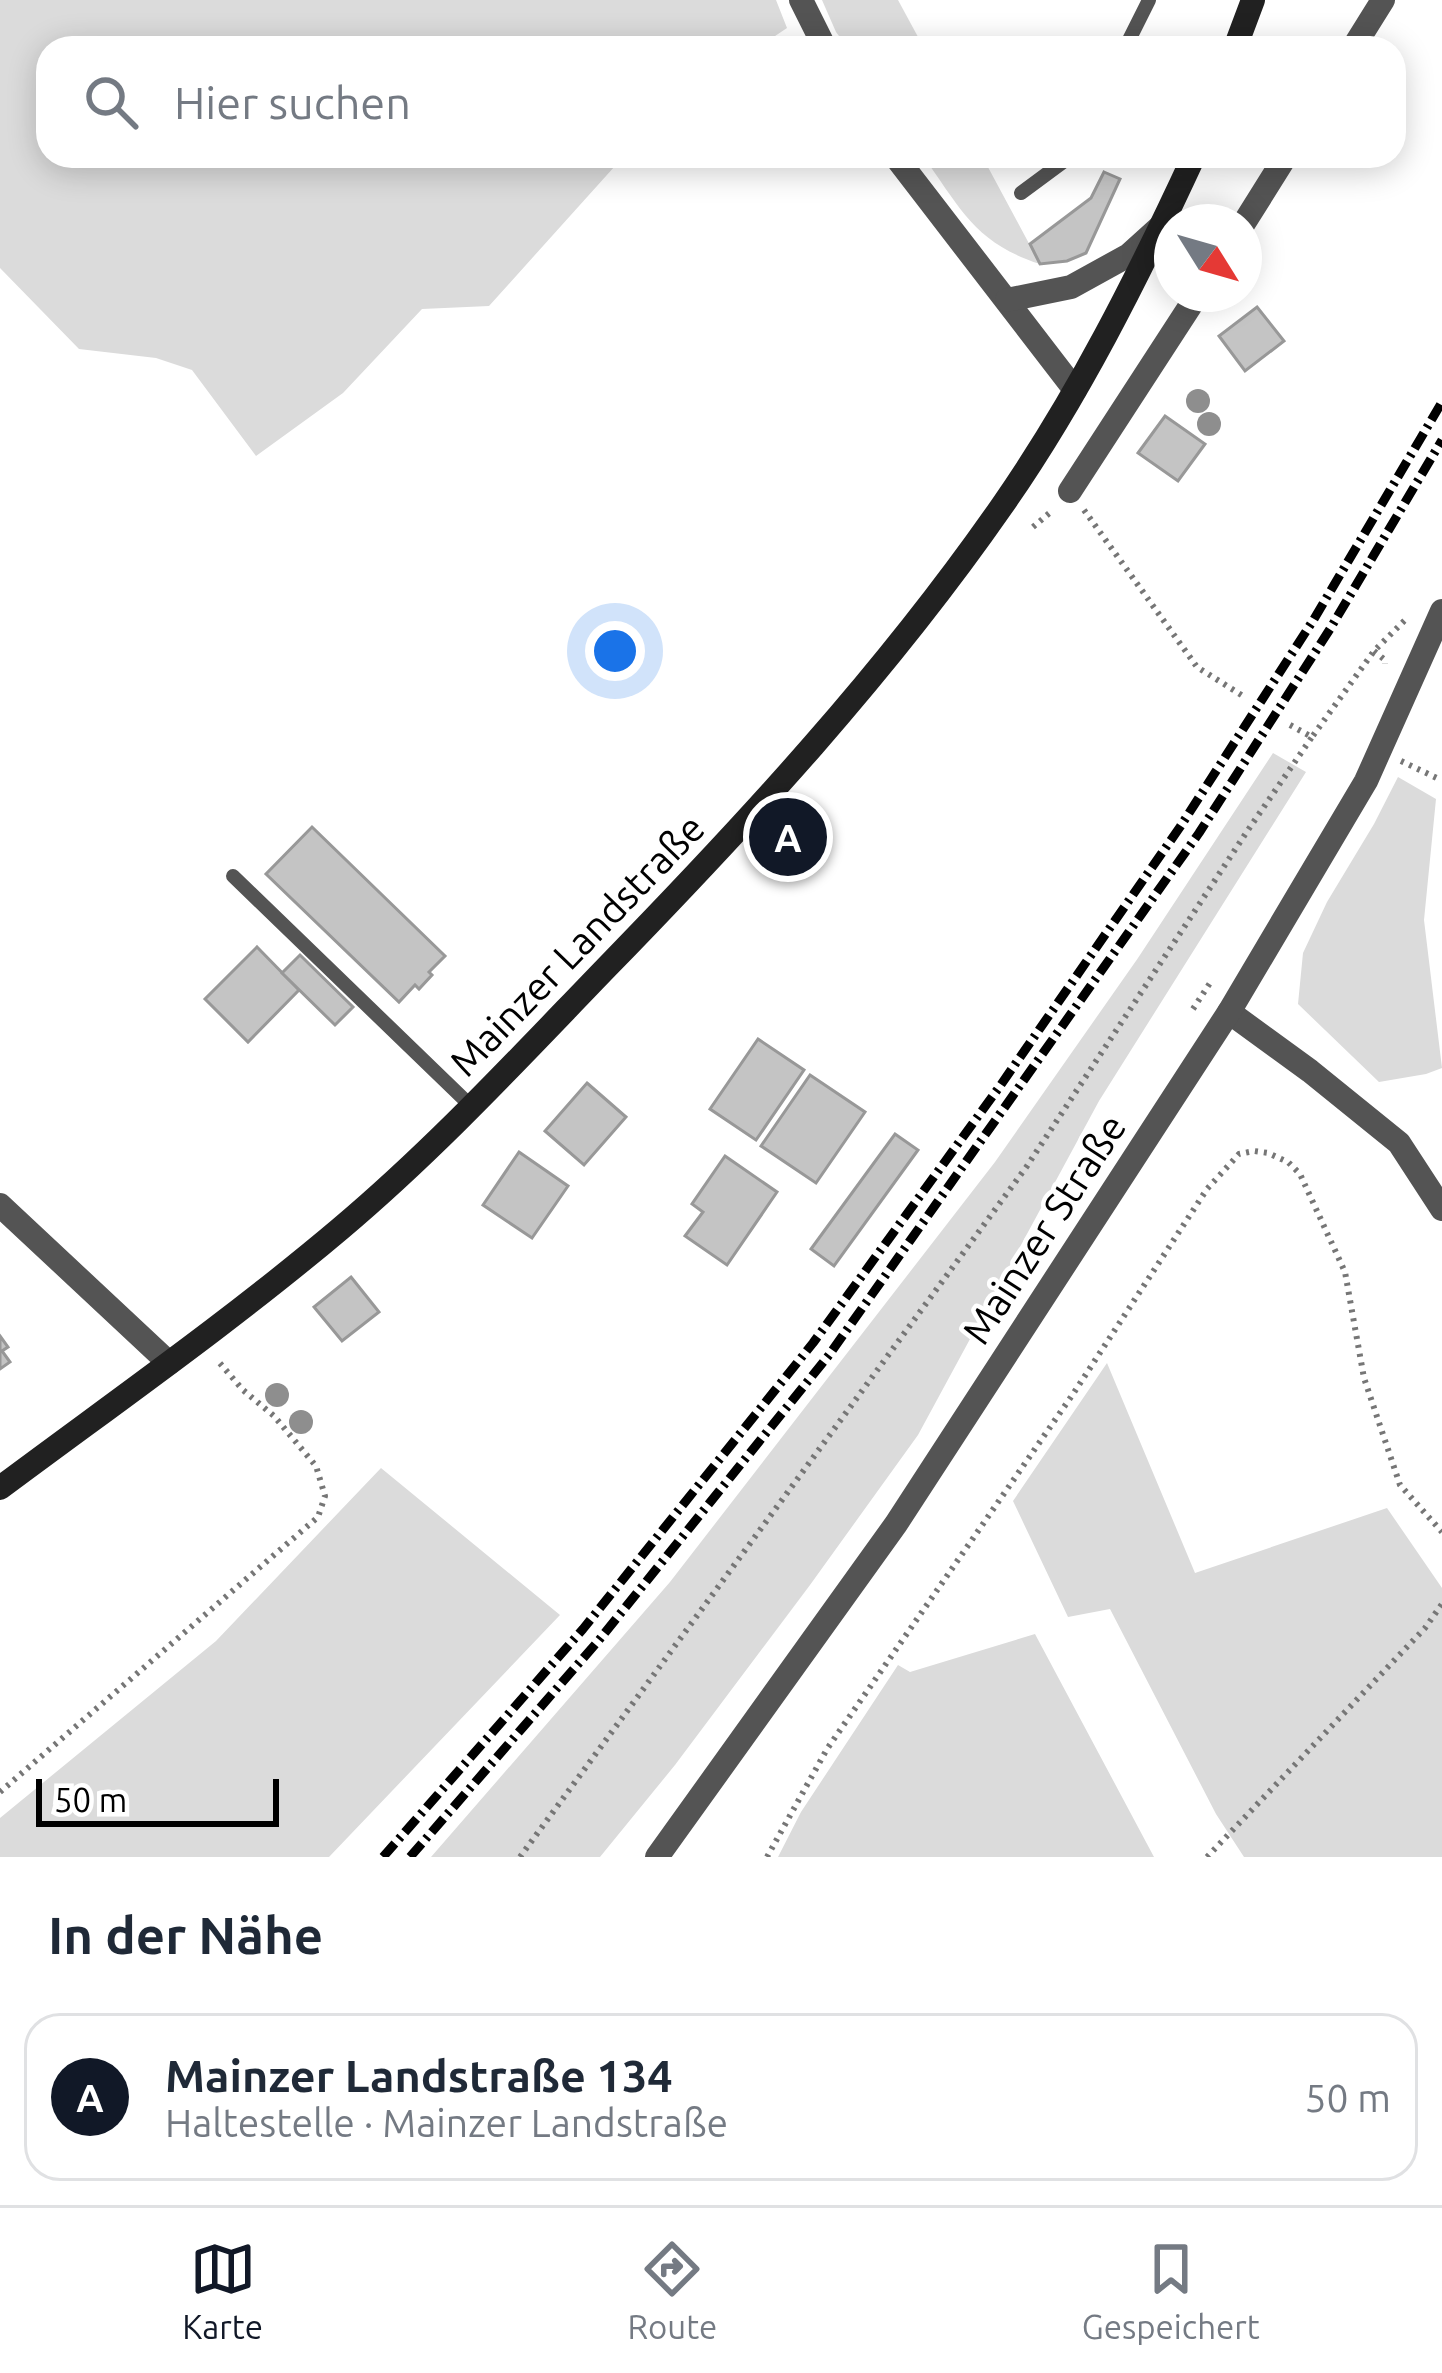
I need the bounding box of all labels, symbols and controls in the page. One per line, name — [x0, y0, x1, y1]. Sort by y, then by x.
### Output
search box — [36, 36, 1406, 168]
icon: search — [78, 69, 144, 135]
text: Hier suchen — [174, 77, 411, 128]
north arrow — [1154, 204, 1262, 312]
your location — [585, 621, 645, 681]
pin: A — [749, 792, 827, 882]
street label: Mainzer Landstraße — [441, 805, 712, 1084]
street label: Mainzer Straße — [954, 1106, 1134, 1351]
scale bar — [36, 1773, 279, 1826]
text: 50 m — [54, 1781, 127, 1818]
text: In der Nähe — [48, 1906, 323, 1964]
text: Mainzer Landstraße 134 — [165, 2050, 673, 2101]
text: A — [76, 2076, 104, 2119]
text: 50 m — [1304, 2076, 1391, 2119]
text: Haltestelle · Mainzer Landstraße — [165, 2101, 728, 2144]
tab: Karte — [182, 2236, 263, 2345]
tab: Route — [628, 2236, 717, 2345]
tab: Gespeichert — [1082, 2236, 1260, 2345]

